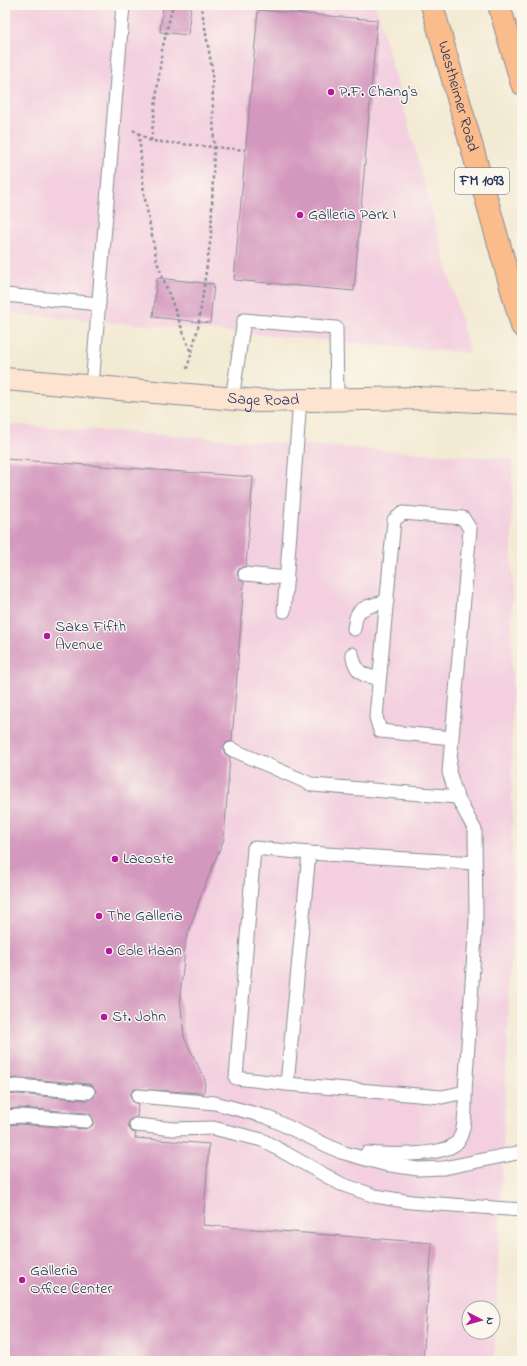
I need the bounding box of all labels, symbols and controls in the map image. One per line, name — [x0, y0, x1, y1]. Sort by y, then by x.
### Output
street label: Westheimer Road — [431, 38, 485, 155]
place label: P.F. Chang's — [339, 80, 418, 104]
marker: P.F. Chang's — [326, 87, 336, 97]
road number: FM 1093 — [455, 168, 509, 194]
place label: Galleria Park I — [308, 203, 396, 227]
marker: Galleria Park I — [295, 210, 305, 220]
street label: Sage Road — [226, 386, 299, 413]
place label: Saks Fifth Avenue — [55, 615, 126, 657]
marker: Saks Fifth Avenue — [42, 631, 52, 641]
place label: Lacoste — [123, 847, 175, 871]
marker: Lacoste — [110, 854, 120, 864]
place label: The Galleria — [107, 904, 183, 928]
marker: The Galleria — [94, 911, 104, 921]
place label: Cole Haan — [117, 939, 182, 963]
marker: Cole Haan — [104, 946, 114, 956]
place label: St. John — [112, 1005, 166, 1029]
marker: St. John — [99, 1012, 109, 1022]
place label: Galleria Office Center — [30, 1259, 112, 1301]
marker: Galleria Office Center — [17, 1275, 27, 1285]
north arrow — [461, 1300, 501, 1340]
text: N — [482, 1316, 498, 1325]

